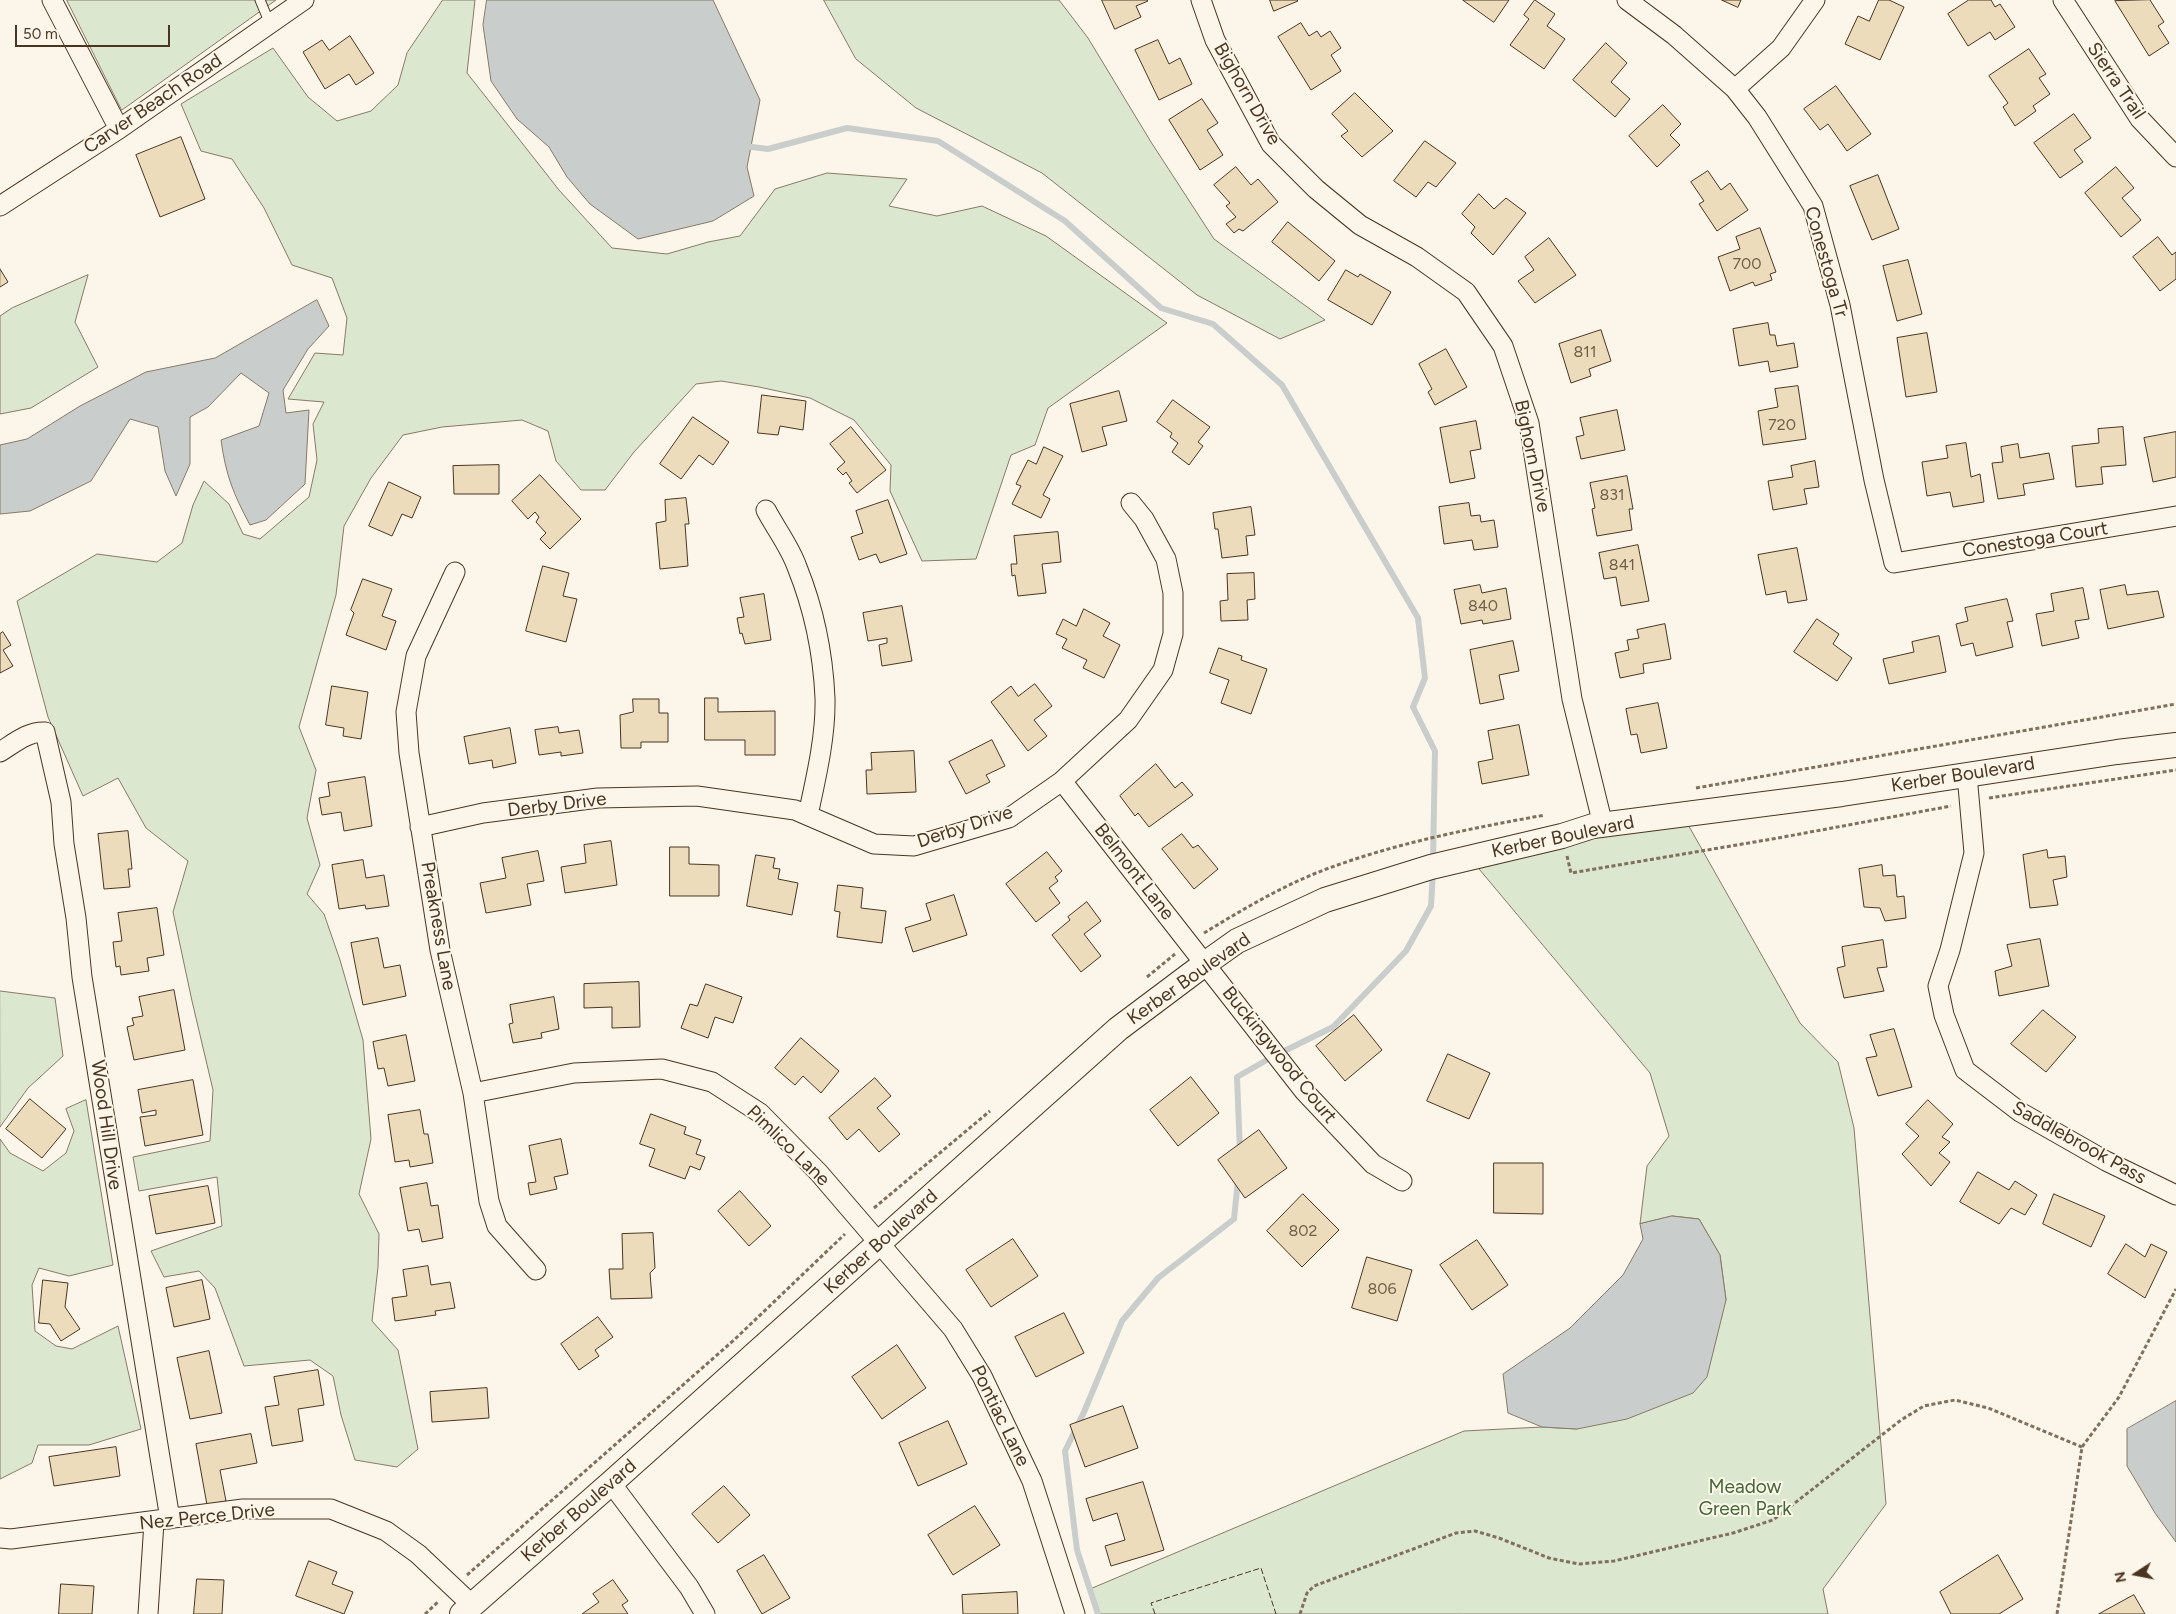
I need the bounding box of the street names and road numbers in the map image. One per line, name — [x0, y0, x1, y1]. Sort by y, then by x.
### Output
street label: Sierra Trail — [2082, 38, 2150, 124]
street label: Bighorn Drive — [1209, 39, 1285, 149]
street label: Carver Beach Road — [79, 49, 227, 159]
street label: Conestoga Tr — [1799, 204, 1853, 320]
street label: Bighorn Drive — [1509, 398, 1555, 514]
street label: Conestoga Court — [1961, 517, 2109, 563]
street label: Kerber Boulevard — [1889, 752, 2037, 798]
street label: Derby Drive — [506, 788, 608, 822]
street label: Derby Drive — [914, 801, 1016, 853]
street label: Kerber Boulevard — [1490, 811, 1636, 863]
street label: Belmont Lane — [1089, 819, 1179, 925]
street label: Preakness Lane — [415, 860, 461, 992]
street label: Kerber Boulevard — [1123, 928, 1255, 1030]
street label: Buckingwood Court — [1217, 982, 1341, 1128]
street label: Wood Hill Drive — [86, 1059, 126, 1191]
street label: Saddlebrook Pass — [2008, 1097, 2150, 1189]
street label: Pimlico Lane — [742, 1101, 834, 1191]
street label: Kerber Boulevard — [819, 1185, 943, 1299]
street label: Pontiac Lane — [966, 1362, 1034, 1470]
street label: Kerber Boulevard — [517, 1455, 641, 1567]
street label: Nez Perce Drive — [138, 1499, 276, 1535]

